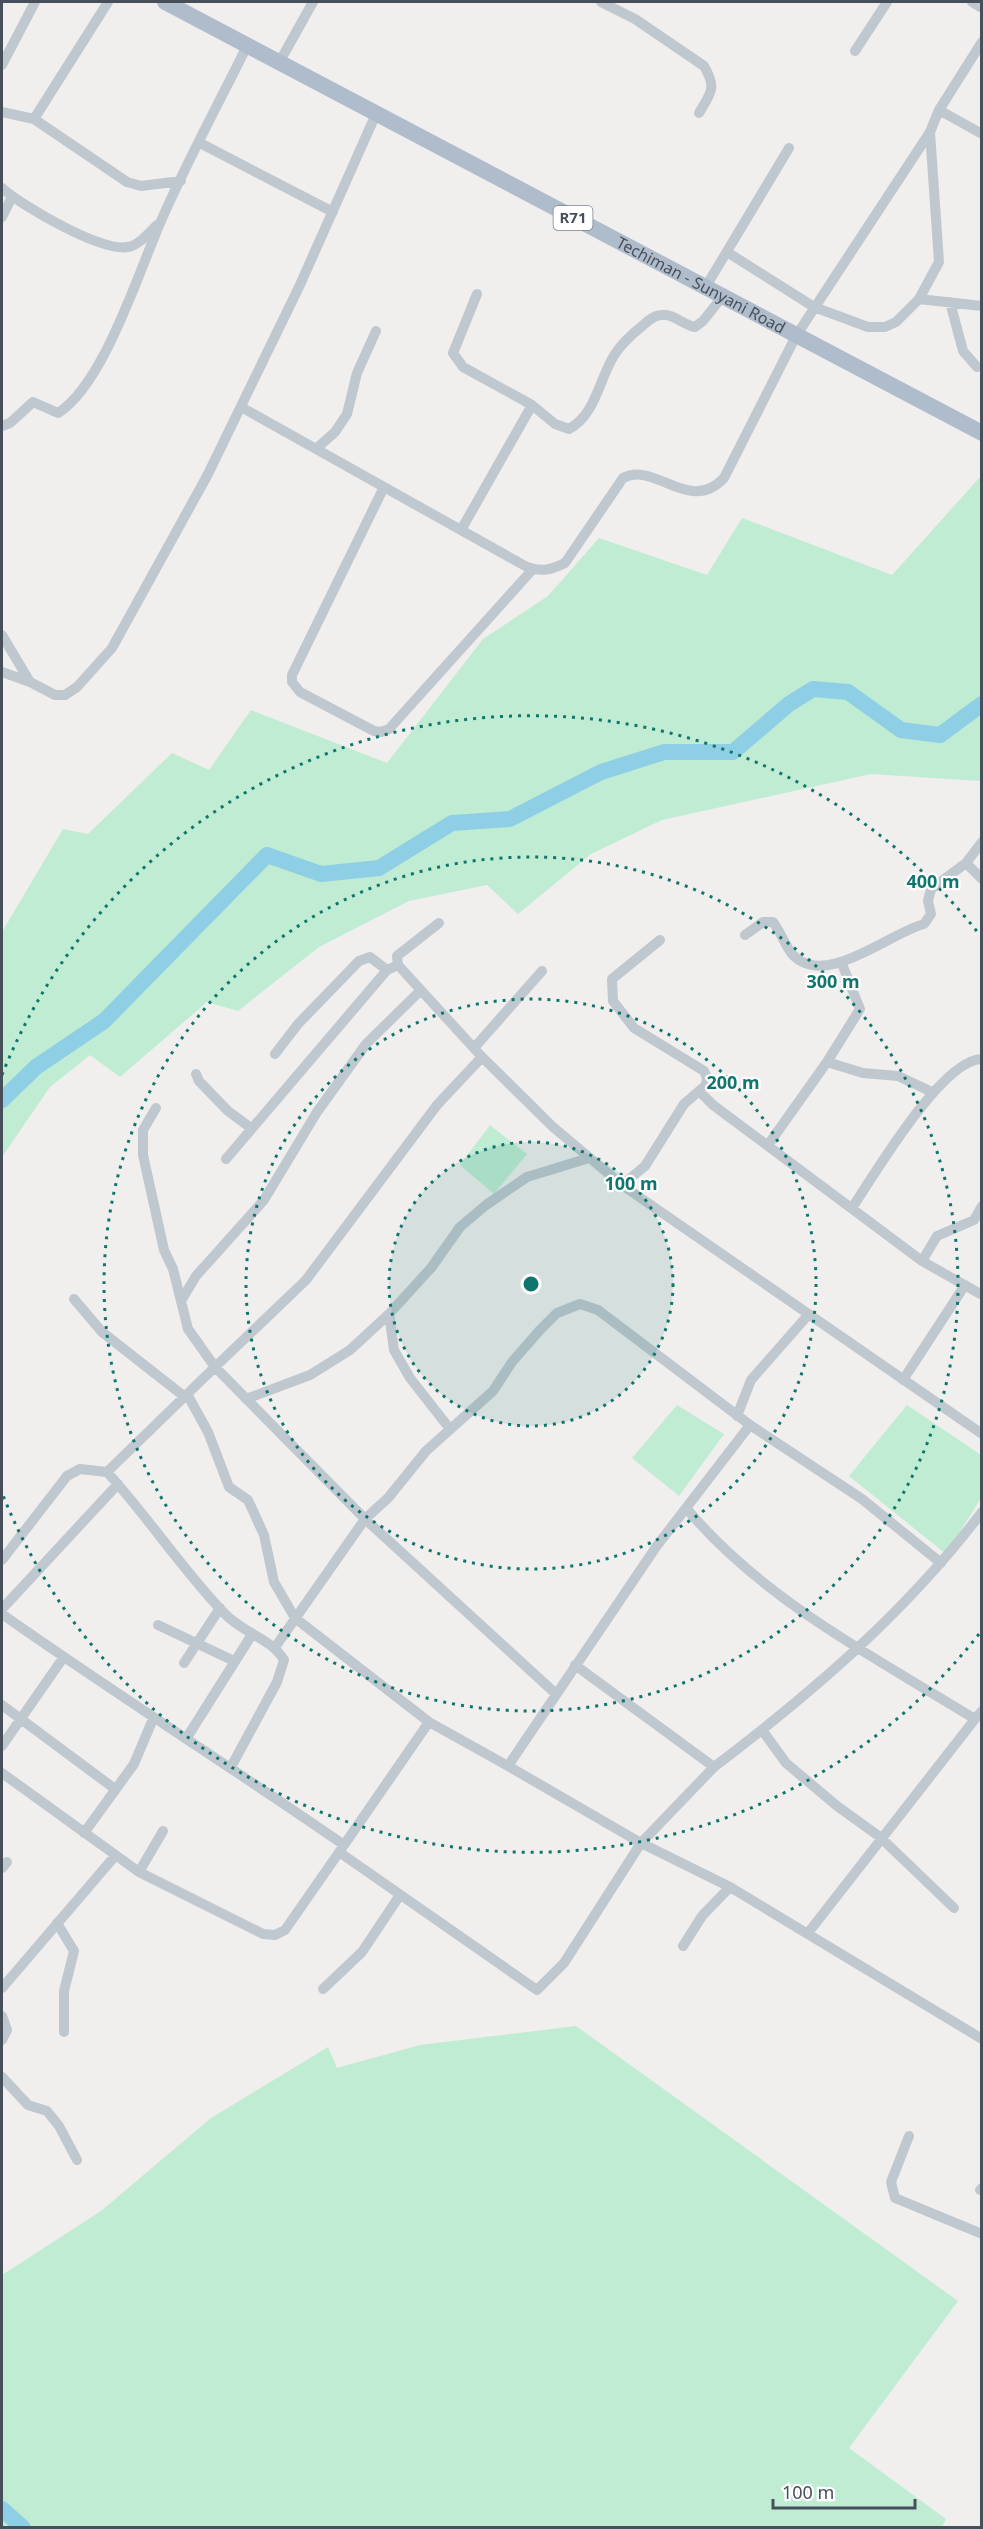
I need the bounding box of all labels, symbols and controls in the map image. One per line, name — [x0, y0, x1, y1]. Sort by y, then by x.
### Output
road number: R71 — [554, 206, 592, 230]
street label: Techiman - Sunyani Road — [613, 231, 789, 338]
text: 400 m — [906, 869, 960, 893]
text: 300 m — [806, 969, 860, 993]
text: 200 m — [706, 1070, 760, 1094]
text: 100 m — [604, 1171, 658, 1195]
centre of rings — [521, 1274, 541, 1294]
scale bar — [773, 2472, 916, 2510]
text: 100 m — [782, 2480, 834, 2504]

